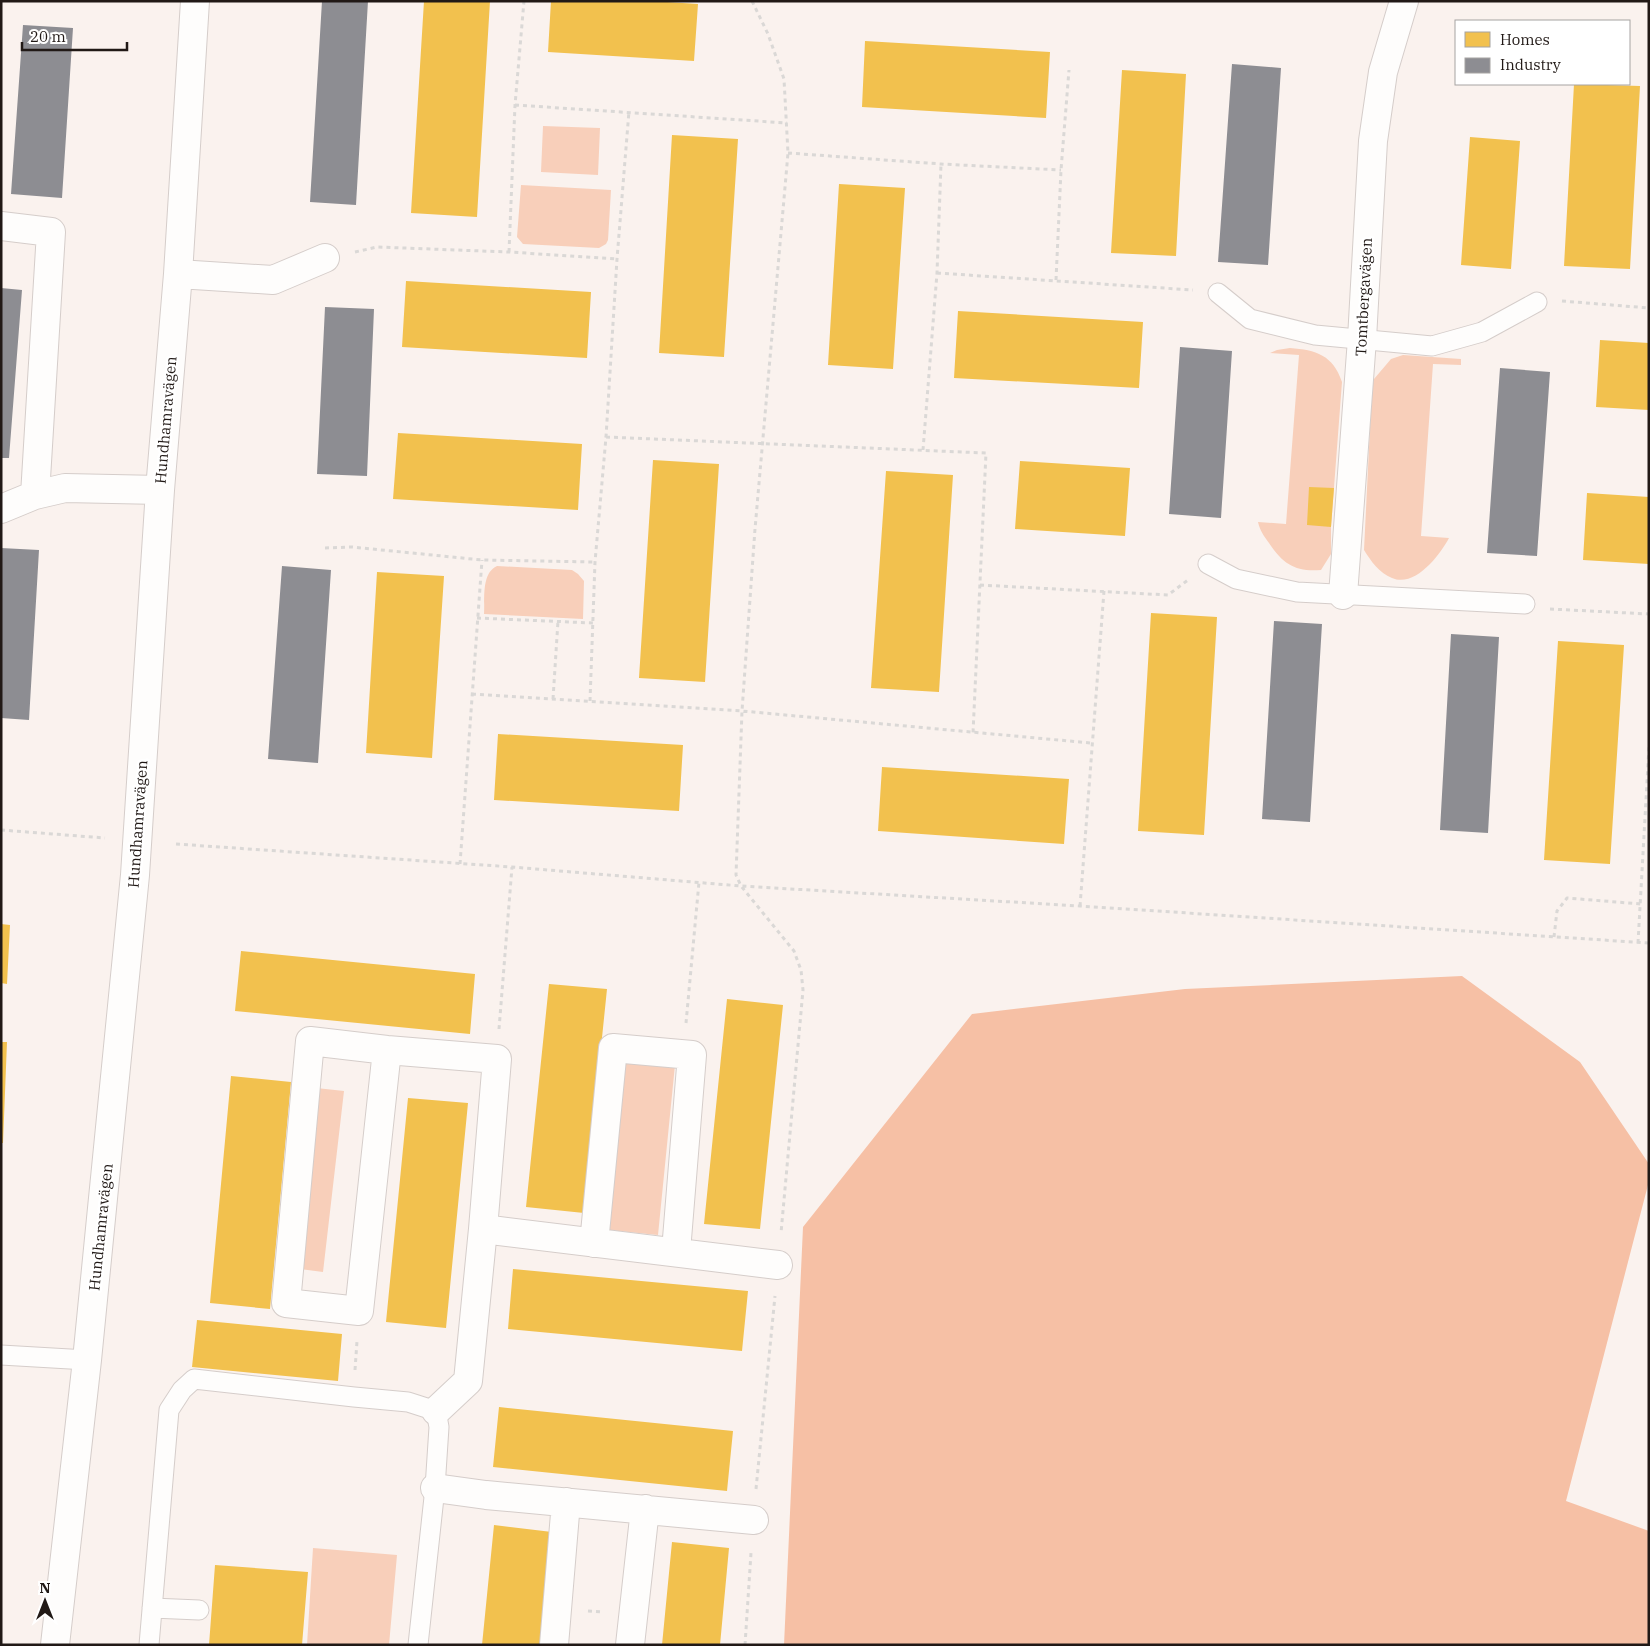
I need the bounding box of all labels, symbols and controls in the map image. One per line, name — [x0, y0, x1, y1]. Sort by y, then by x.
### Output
scale bar — [22, 20, 128, 52]
legend — [1455, 20, 1630, 85]
text: 20 m — [30, 27, 66, 46]
text: Homes — [1500, 30, 1550, 49]
text: Industry — [1500, 55, 1561, 74]
street label: Tomtbergavägen — [1351, 237, 1376, 357]
street label: Hundhamravägen — [150, 355, 181, 484]
street label: Hundhamravägen — [124, 759, 151, 888]
street label: Hundhamravägen — [84, 1162, 117, 1292]
north arrow — [20, 1576, 70, 1626]
text: N — [39, 1579, 51, 1597]

